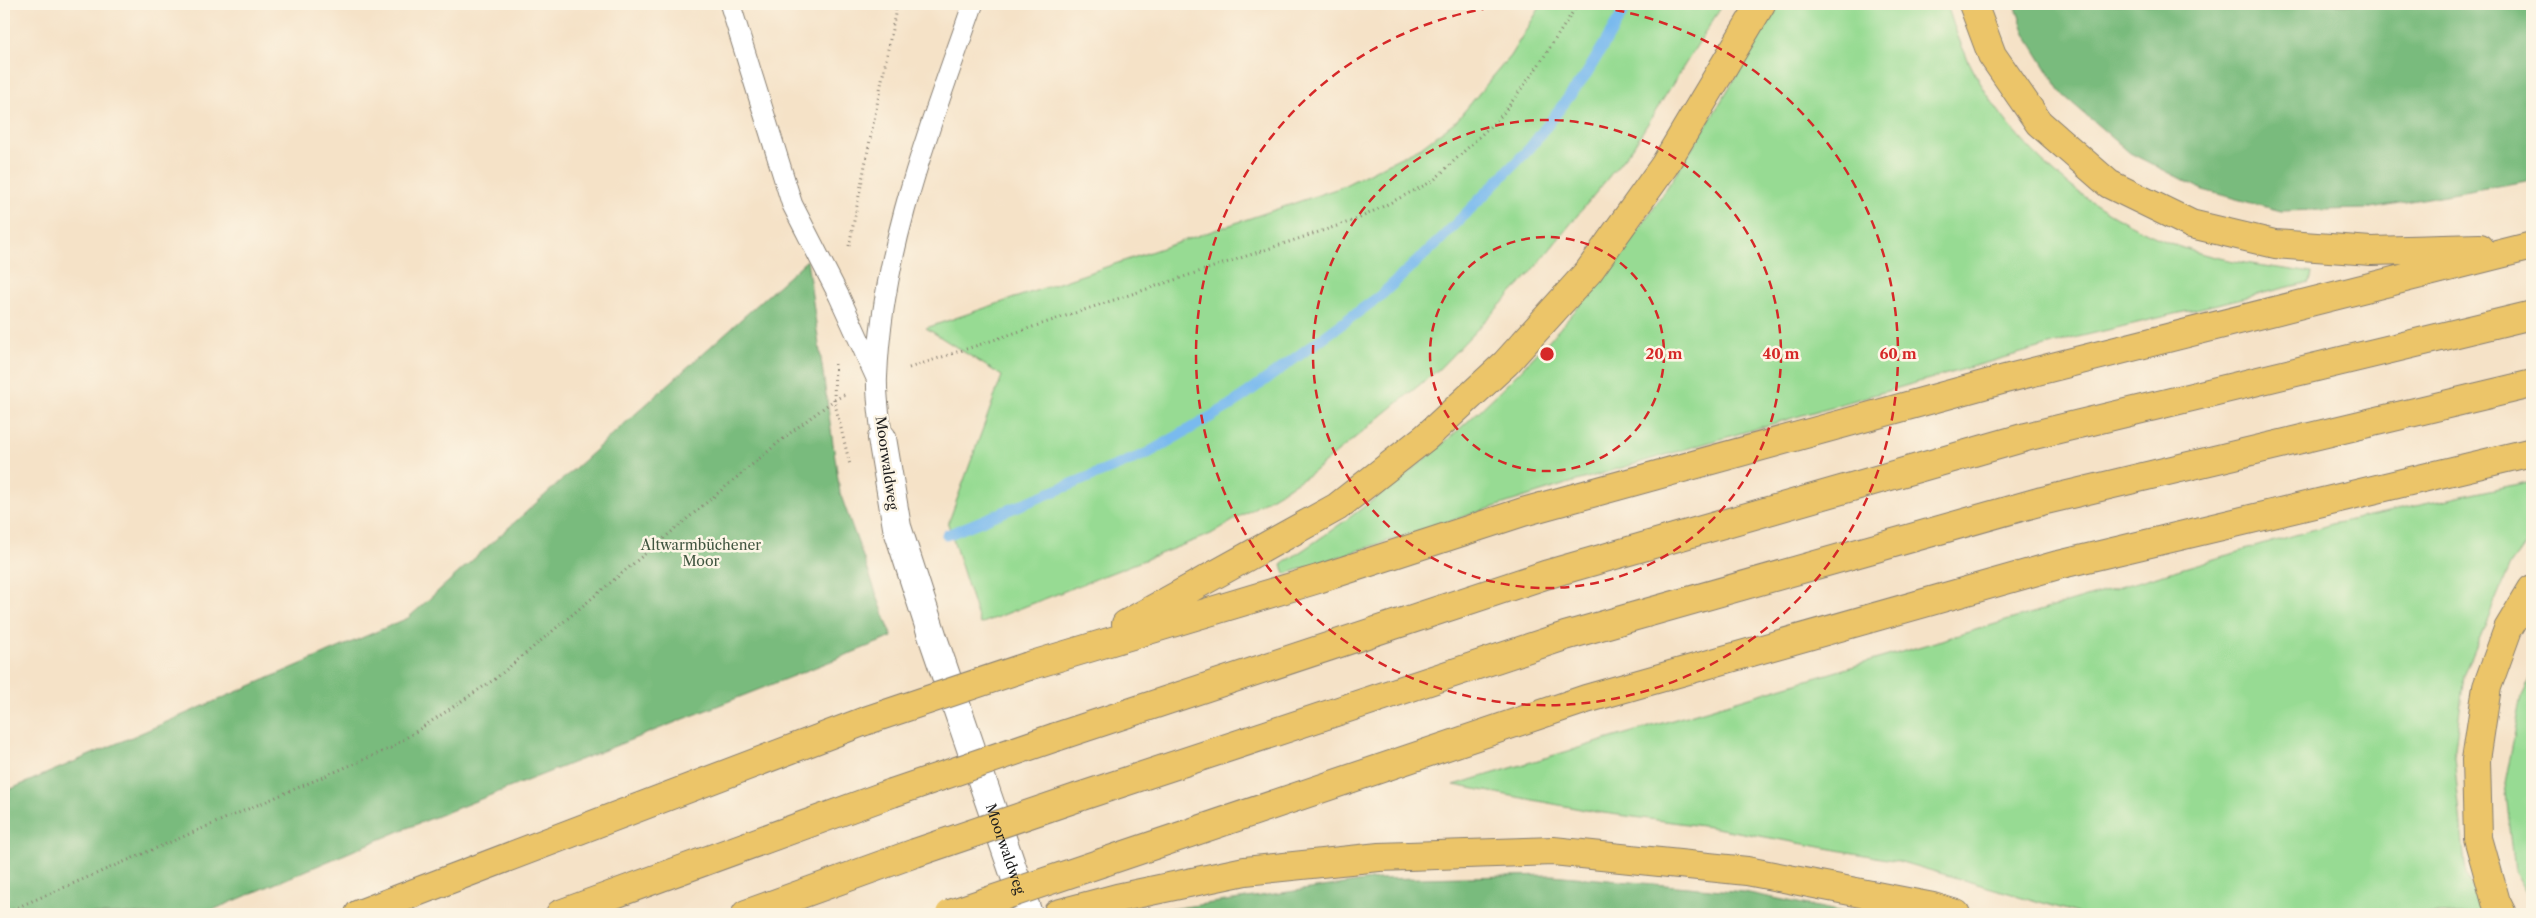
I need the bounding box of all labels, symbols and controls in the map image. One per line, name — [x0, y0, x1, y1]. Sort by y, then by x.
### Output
text: 20 m — [1645, 344, 1683, 363]
text: 40 m — [1762, 344, 1800, 363]
text: 60 m — [1879, 344, 1917, 363]
centre of rings — [1538, 345, 1556, 363]
street label: Moorwaldweg — [872, 415, 903, 512]
park label: Altwarmbüchener Moor — [640, 536, 761, 570]
street label: Moorwaldweg — [982, 801, 1030, 897]

